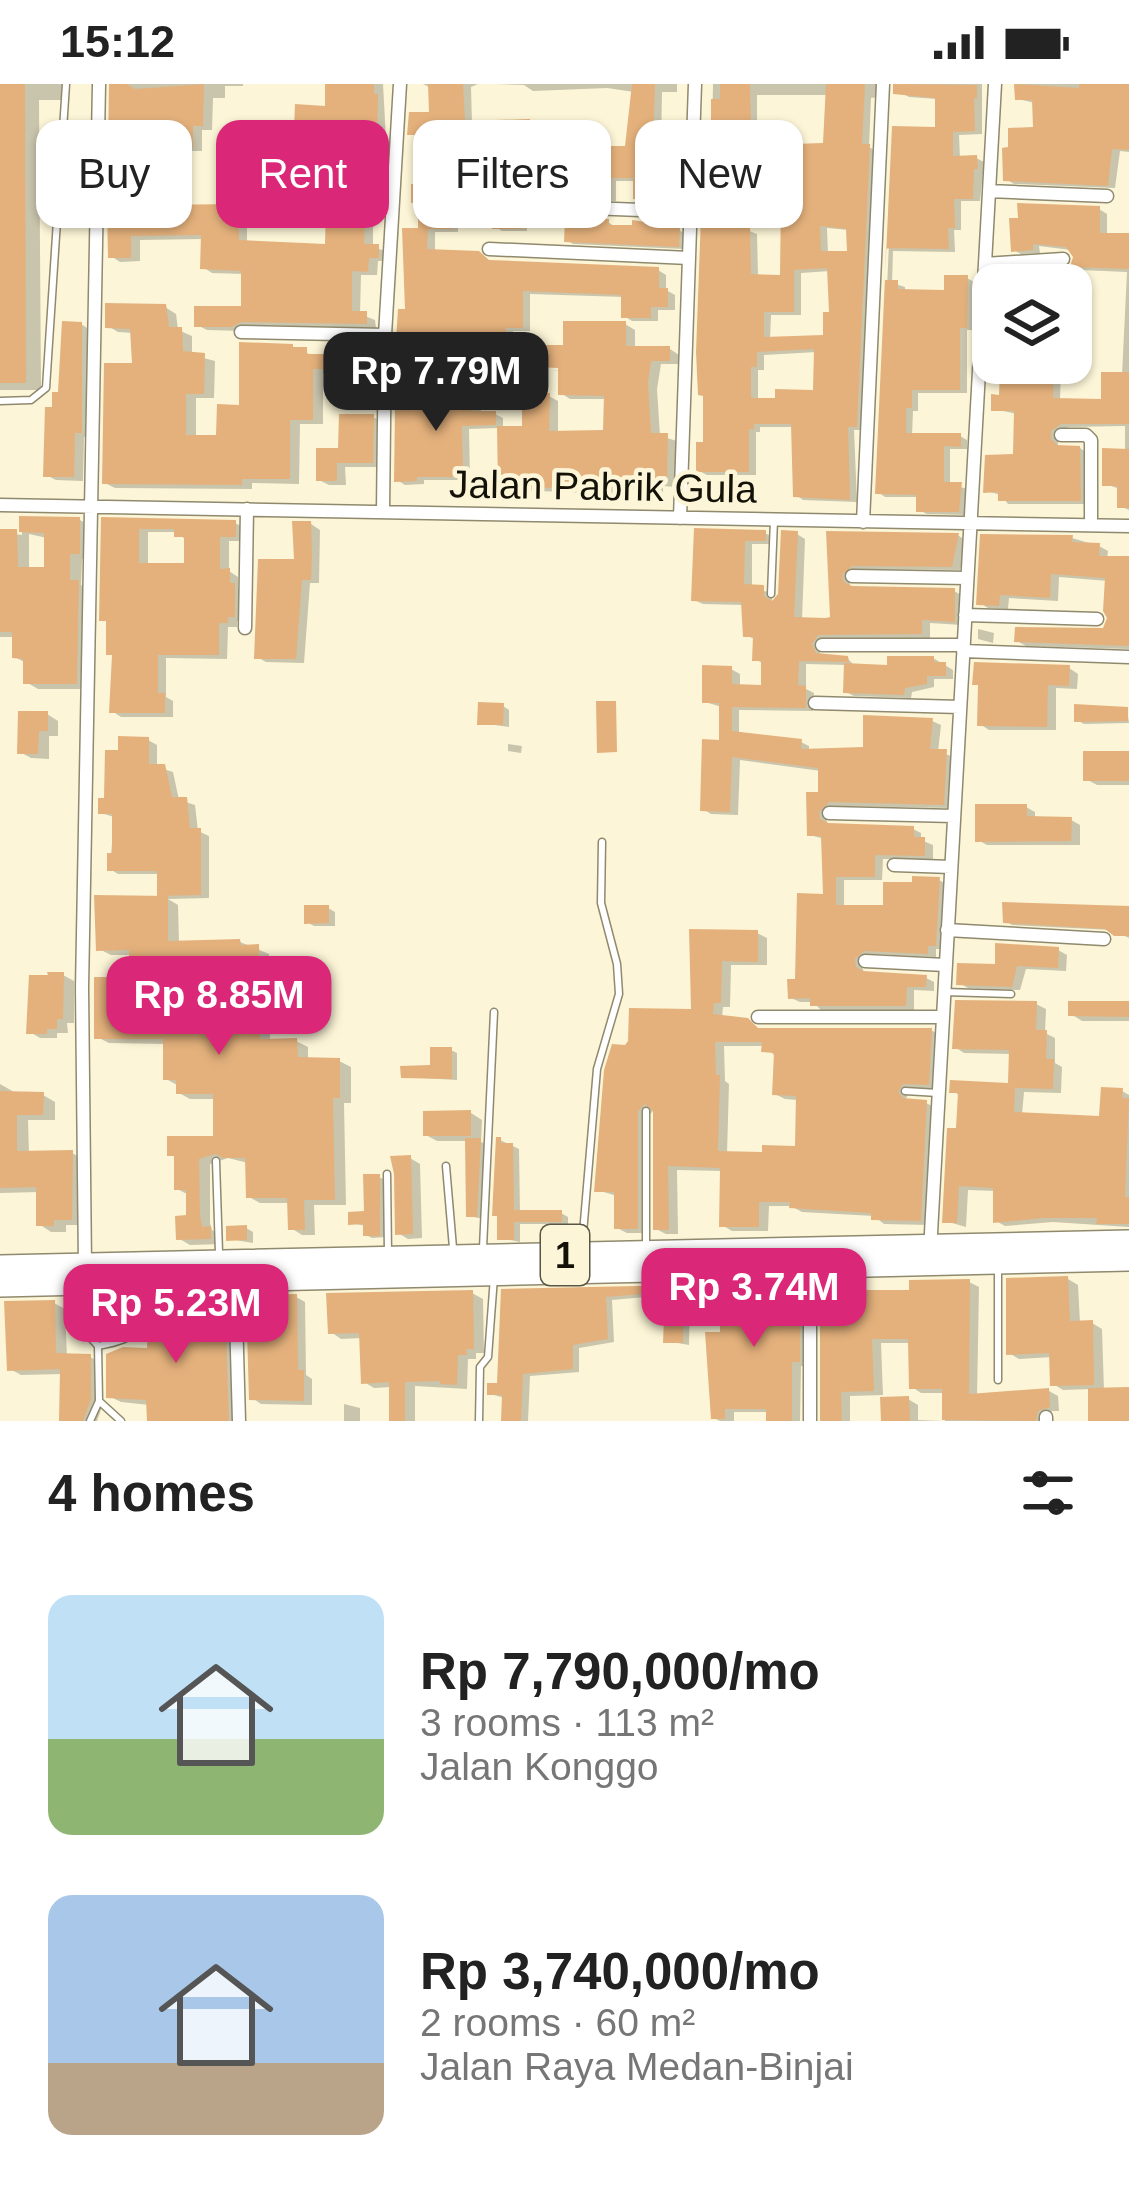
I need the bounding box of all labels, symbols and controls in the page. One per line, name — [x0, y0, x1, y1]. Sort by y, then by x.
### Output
text: 15:12 — [60, 16, 175, 67]
chip: Buy — [36, 120, 192, 228]
chip: Rent — [216, 120, 389, 228]
chip: Filters — [413, 120, 611, 228]
chip: New — [635, 120, 803, 228]
map controls — [972, 264, 1092, 384]
button: layers — [972, 264, 1092, 384]
pin: Rp 7.79M — [312, 332, 560, 434]
text: Rp 7.79M — [350, 349, 522, 392]
street label: Jalan Pabrik Gula — [449, 462, 758, 511]
pin: Rp 8.85M — [95, 956, 343, 1058]
text: Rp 8.85M — [133, 973, 305, 1016]
road number: 1 — [541, 1225, 589, 1285]
pin: Rp 3.74M — [630, 1248, 878, 1350]
pin: Rp 5.23M — [52, 1264, 300, 1366]
text: Rp 3.74M — [668, 1265, 840, 1308]
text: Rp 5.23M — [90, 1281, 262, 1324]
icon: filters — [1015, 1460, 1081, 1526]
text: 4 homes — [48, 1465, 255, 1522]
icon: home — [144, 1643, 288, 1787]
text: Rp 7,790,000/mo — [420, 1643, 820, 1700]
text: 3 rooms · 113 m² — [420, 1701, 714, 1744]
text: Jalan Konggo — [420, 1745, 659, 1788]
icon: home — [144, 1943, 288, 2087]
text: Rp 3,740,000/mo — [420, 1943, 820, 2000]
text: 2 rooms · 60 m² — [420, 2001, 695, 2044]
text: Jalan Raya Medan-Binjai — [420, 2045, 854, 2088]

